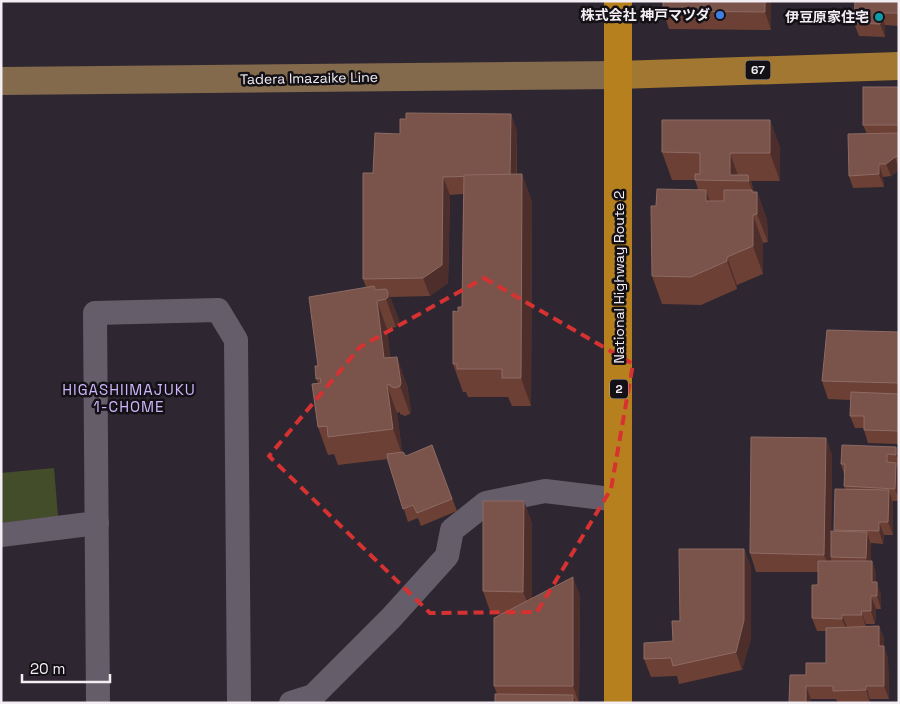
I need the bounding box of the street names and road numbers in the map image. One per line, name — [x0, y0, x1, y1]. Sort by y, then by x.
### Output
road number: 67 — [746, 60, 770, 80]
street label: Tadera Imazaike Line — [240, 68, 378, 88]
street label: National Highway Route 2 — [610, 191, 628, 363]
road number: 2 — [610, 379, 628, 398]

